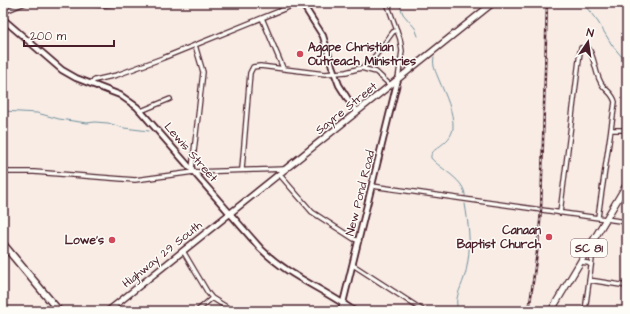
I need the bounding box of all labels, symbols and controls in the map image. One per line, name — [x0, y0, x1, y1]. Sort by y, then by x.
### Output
scale bar — [24, 22, 114, 48]
north arrow — [568, 22, 608, 62]
text: N — [585, 25, 595, 41]
text: 200 m — [30, 28, 67, 45]
place label: Agape Christian Outreach Ministries — [308, 39, 416, 70]
marker: Agape Christian Outreach Ministries — [295, 49, 305, 59]
street label: Sayre Street — [312, 78, 382, 139]
street label: Lewis Street — [160, 119, 221, 186]
street label: New Pond Road — [342, 149, 379, 238]
street label: Highway 29 South — [119, 217, 207, 293]
place label: Canaan Baptist Church — [457, 222, 542, 254]
place label: Lowe's — [65, 232, 104, 249]
marker: Canaan Baptist Church — [544, 232, 554, 242]
marker: Lowe's — [107, 235, 117, 245]
road number: SC 81 — [571, 239, 607, 257]

